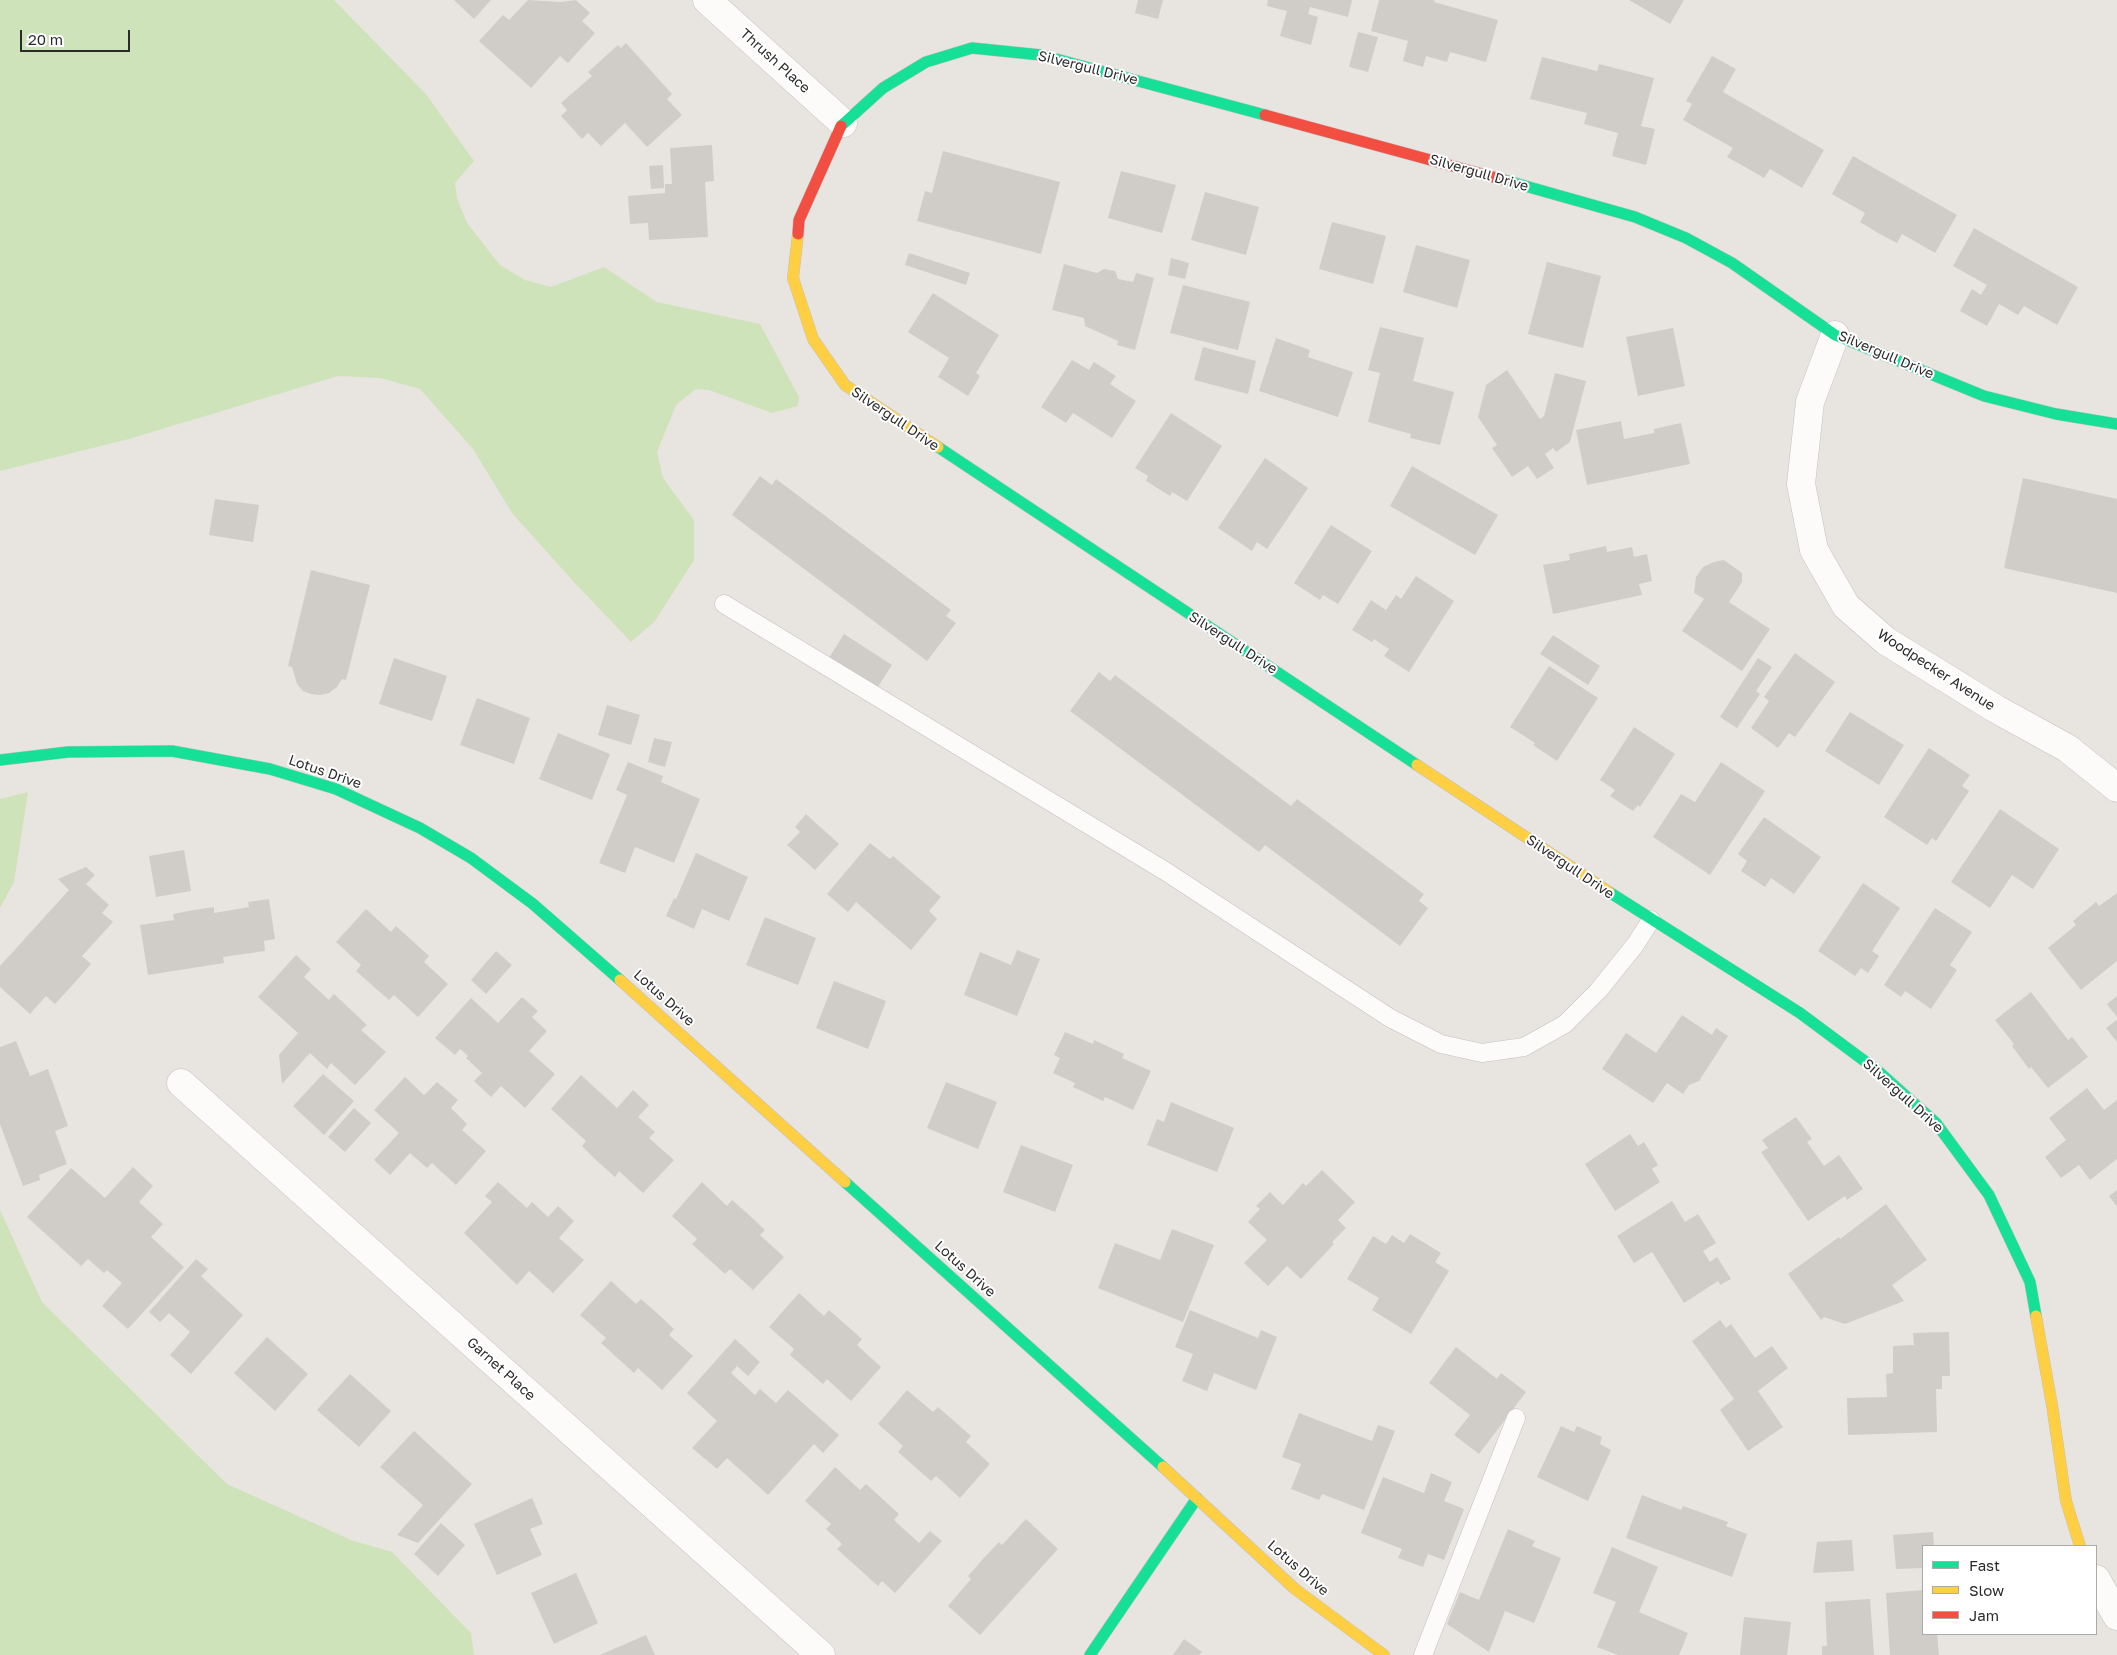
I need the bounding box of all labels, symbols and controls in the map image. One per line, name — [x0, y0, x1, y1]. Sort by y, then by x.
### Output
scale bar — [22, 20, 132, 52]
street label: Thrush Place — [737, 25, 813, 97]
text: 20 m — [28, 30, 63, 48]
street label: Silvergull Drive — [1036, 47, 1140, 89]
street label: Silvergull Drive — [1428, 151, 1530, 195]
street label: Silvergull Drive — [1836, 327, 1936, 383]
street label: Silvergull Drive — [848, 383, 942, 455]
street label: Silvergull Drive — [1186, 608, 1280, 678]
street label: Woodpecker Avenue — [1874, 626, 1998, 714]
street label: Lotus Drive — [286, 752, 364, 792]
street label: Silvergull Drive — [1523, 831, 1617, 903]
street label: Lotus Drive — [630, 966, 698, 1030]
street label: Silvergull Drive — [1859, 1056, 1947, 1136]
street label: Lotus Drive — [931, 1237, 999, 1301]
street label: Garnet Place — [463, 1334, 539, 1404]
street label: Lotus Drive — [1264, 1537, 1332, 1599]
legend — [1922, 1545, 2097, 1635]
text: Fast — [1969, 1556, 2000, 1574]
text: Slow — [1969, 1581, 2004, 1599]
text: Jam — [1969, 1606, 1999, 1624]

